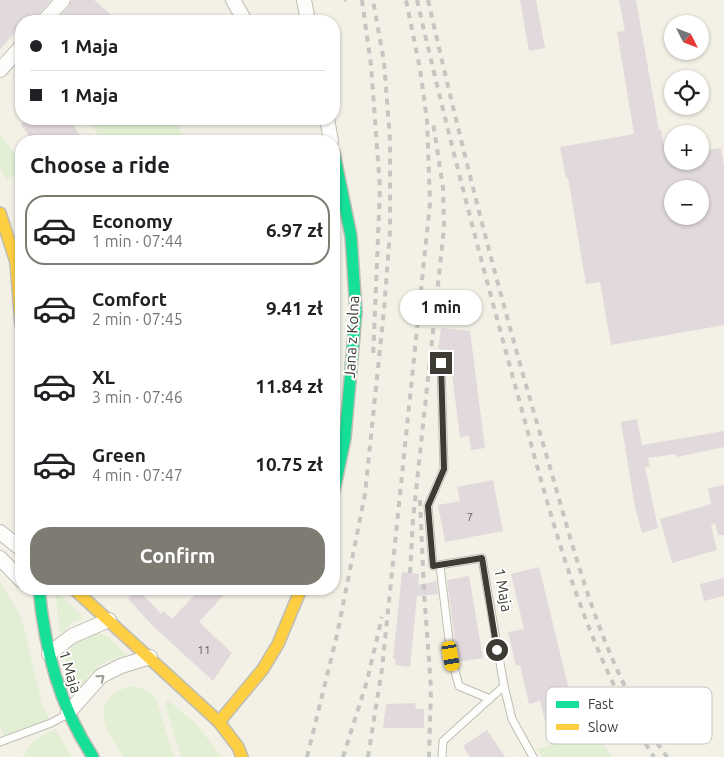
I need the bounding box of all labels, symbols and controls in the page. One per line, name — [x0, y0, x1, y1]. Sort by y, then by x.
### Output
north arrow — [664, 15, 709, 60]
map controls — [664, 15, 709, 225]
text: 1 Maja — [60, 35, 118, 57]
button: locate — [664, 70, 709, 115]
text: 1 Maja — [60, 84, 118, 106]
button: + — [664, 125, 709, 170]
text: Choose a ride — [30, 152, 170, 177]
button: − — [664, 180, 709, 225]
icon: car — [32, 208, 77, 253]
text: Economy — [92, 210, 173, 232]
text: 6.97 zł — [266, 219, 323, 241]
text: 1 min · 07:44 — [92, 232, 183, 250]
icon: car — [32, 286, 77, 331]
text: Comfort — [92, 288, 167, 310]
callout: 1 min — [400, 290, 482, 326]
street label: Jana z Kolna — [341, 295, 362, 379]
text: 9.41 zł — [266, 297, 323, 319]
text: 1 min — [421, 298, 461, 316]
text: 2 min · 07:45 — [92, 310, 183, 328]
route end — [430, 352, 452, 374]
icon: car — [32, 364, 77, 409]
text: XL — [92, 366, 115, 388]
text: 11.84 zł — [255, 375, 323, 397]
text: 3 min · 07:46 — [92, 388, 183, 406]
icon: car — [32, 442, 77, 487]
text: Green — [92, 444, 146, 466]
text: 10.75 zł — [255, 453, 323, 475]
text: 4 min · 07:47 — [92, 466, 183, 484]
house number: 7 — [467, 510, 473, 523]
button: Confirm — [30, 527, 325, 585]
street label: 1 Maja — [491, 567, 516, 613]
route start — [486, 639, 508, 661]
car — [441, 640, 460, 672]
house number: 11 — [197, 643, 211, 656]
street label: 1 Maja — [56, 648, 85, 695]
one-way arrow — [96, 674, 105, 683]
legend — [546, 687, 712, 744]
text: Fast — [588, 696, 614, 712]
text: Slow — [588, 719, 618, 735]

